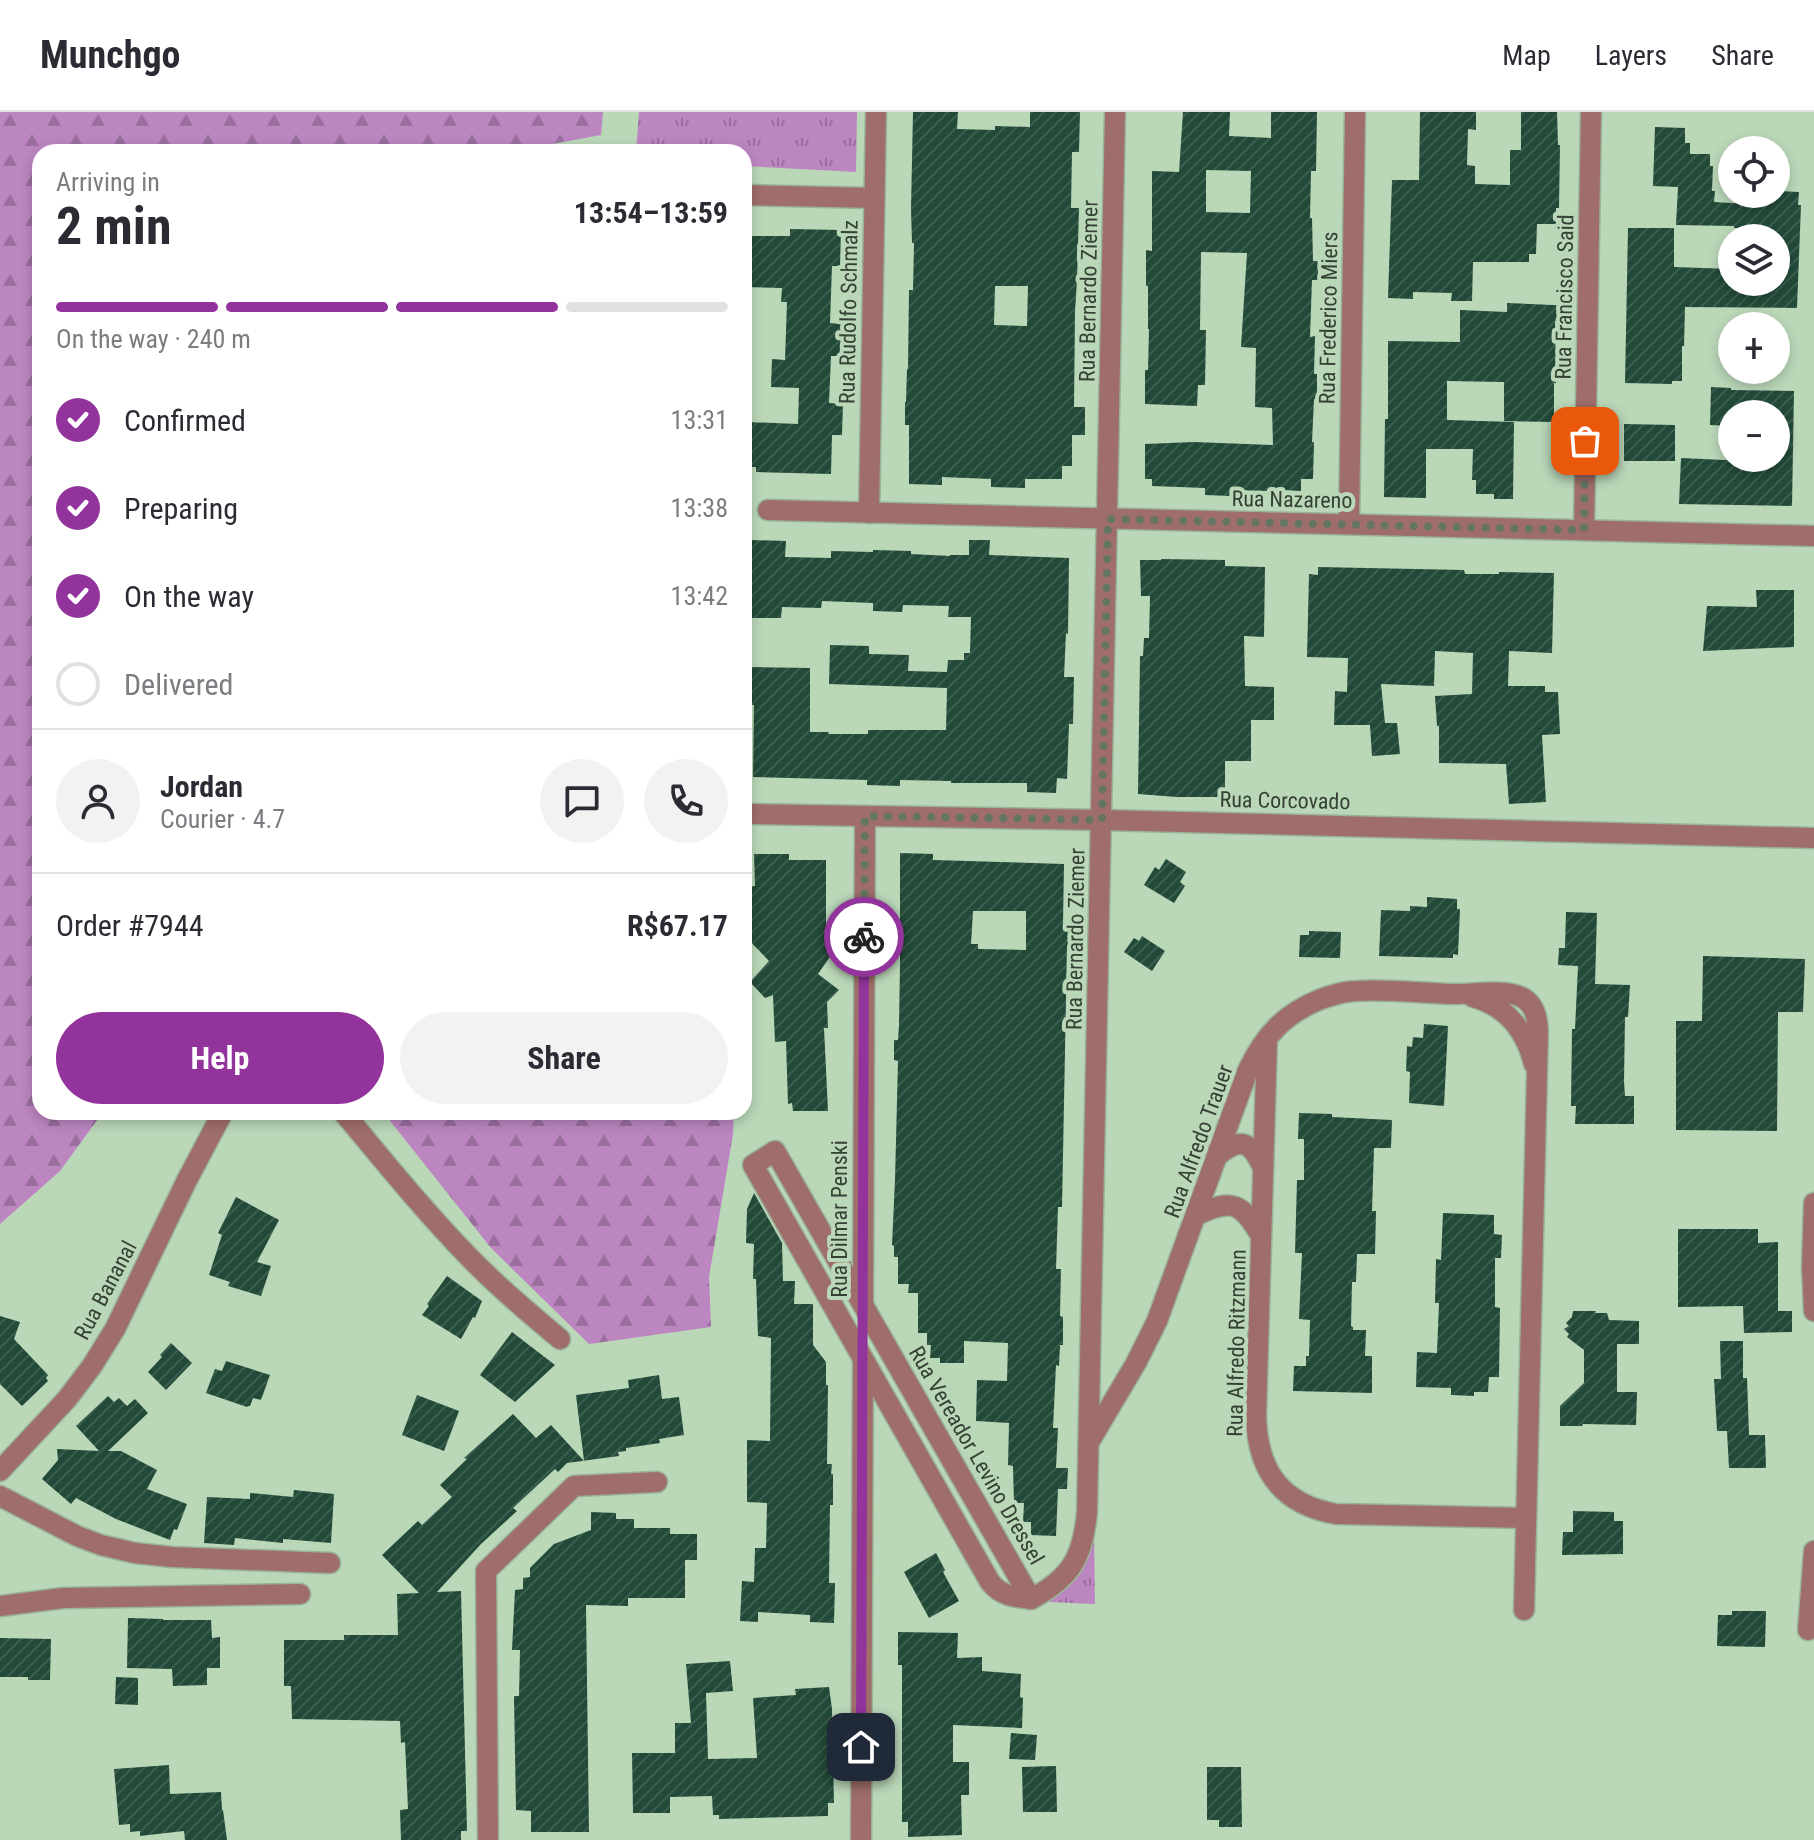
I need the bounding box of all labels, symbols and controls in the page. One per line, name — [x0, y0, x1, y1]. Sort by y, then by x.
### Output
text: Munchgo — [40, 33, 180, 77]
text: Map — [1502, 39, 1551, 72]
text: Layers — [1595, 39, 1667, 72]
text: Share — [1711, 39, 1774, 72]
map controls — [1718, 136, 1790, 472]
button: locate — [1718, 136, 1790, 208]
text: Arriving in — [56, 167, 160, 197]
text: 13:54–13:59 — [574, 195, 728, 230]
text: 2 min — [56, 196, 172, 257]
street label: Rua Bernardo Ziemer — [1074, 199, 1103, 382]
street label: Rua Francisco Said — [1551, 214, 1578, 380]
street label: Rua Rudolfo Schmalz — [834, 220, 863, 404]
button: layers — [1718, 224, 1790, 296]
street label: Rua Frederico Miers — [1314, 231, 1343, 405]
button: + — [1718, 312, 1790, 384]
text: On the way · 240 m — [56, 324, 251, 354]
icon: check — [56, 398, 100, 442]
button: − — [1718, 400, 1790, 472]
text: Confirmed — [124, 403, 246, 438]
text: 13:31 — [671, 405, 728, 435]
pin — [1551, 407, 1619, 475]
icon: bag — [1563, 419, 1607, 463]
icon: check — [56, 486, 100, 530]
street label: Rua Nazareno — [1231, 486, 1353, 513]
text: Preparing — [124, 491, 238, 526]
text: 13:38 — [671, 493, 728, 523]
icon: check — [56, 574, 100, 618]
text: On the way — [124, 579, 254, 614]
text: 13:42 — [671, 581, 728, 611]
text: Delivered — [124, 667, 233, 702]
button: person — [56, 759, 140, 843]
button: chat — [540, 759, 624, 843]
button: phone — [644, 759, 728, 843]
text: Jordan — [160, 769, 243, 804]
street label: Rua Corcovado — [1219, 787, 1351, 814]
text: Courier · 4.7 — [160, 804, 285, 834]
street label: Rua Bernardo Ziemer — [1061, 847, 1090, 1030]
courier — [824, 897, 904, 977]
text: Order #7944 — [56, 908, 204, 943]
text: R$67.17 — [627, 908, 728, 943]
icon: bike — [842, 915, 886, 959]
button: Help — [56, 1012, 384, 1104]
button: Share — [400, 1012, 728, 1104]
street label: Rua Alfredo Trauer — [1159, 1061, 1238, 1221]
street label: Rua Dilmar Penski — [827, 1140, 852, 1298]
street label: Rua Bananal — [69, 1237, 142, 1344]
street label: Rua Alfredo Ritzmann — [1222, 1249, 1251, 1437]
street label: Rua Vereador Levino Dressel — [904, 1342, 1049, 1569]
pin — [827, 1713, 895, 1781]
icon: home — [839, 1725, 883, 1769]

